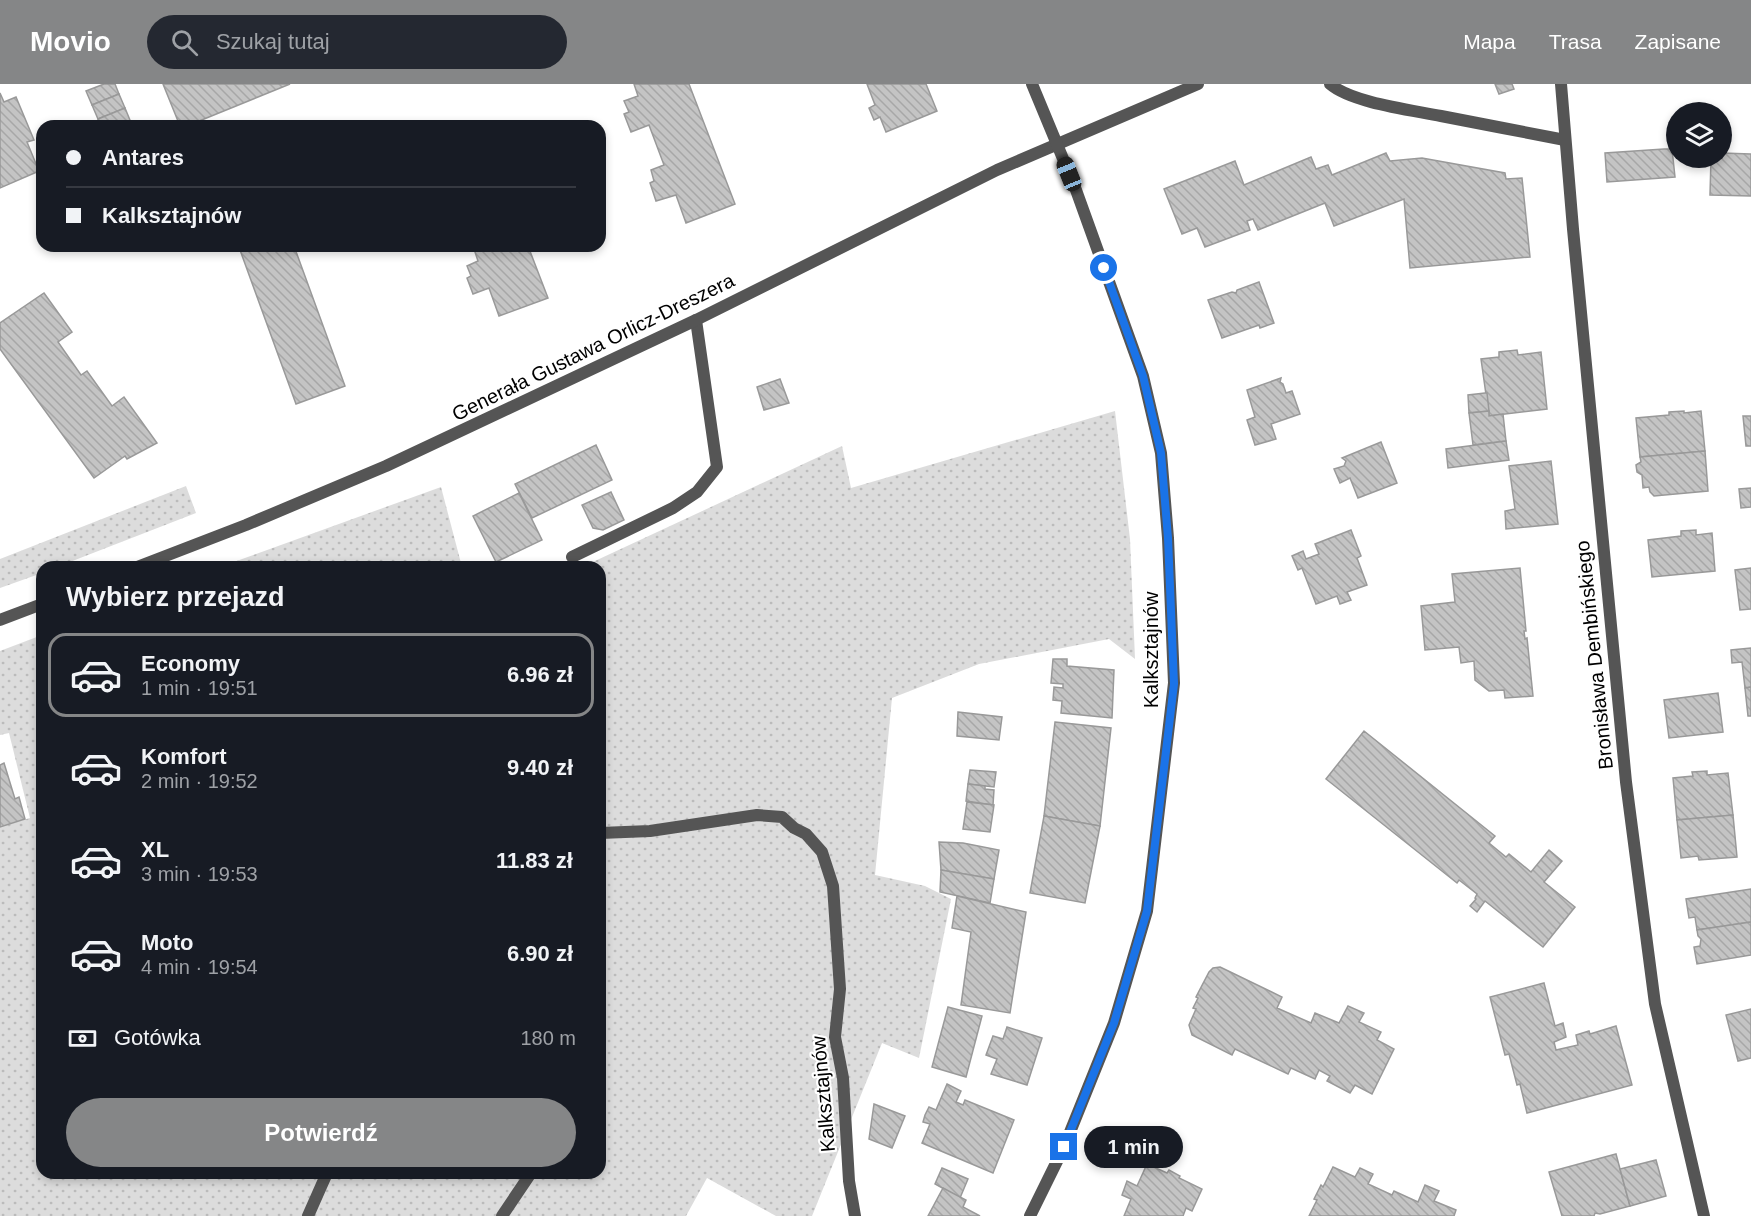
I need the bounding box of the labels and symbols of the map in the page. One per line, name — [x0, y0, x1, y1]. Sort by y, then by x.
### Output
car — [1054, 154, 1084, 194]
route start — [1090, 254, 1117, 281]
street label: Generała Gustawa Orlicz-Dreszera — [448, 269, 738, 425]
street label: Bronisława Dembińskiego — [1571, 539, 1617, 771]
street label: Kalksztajnów — [1140, 591, 1162, 708]
street label: Kalksztajnów — [807, 1034, 839, 1153]
callout: 1 min — [1085, 1126, 1184, 1168]
route end — [1050, 1133, 1077, 1160]

